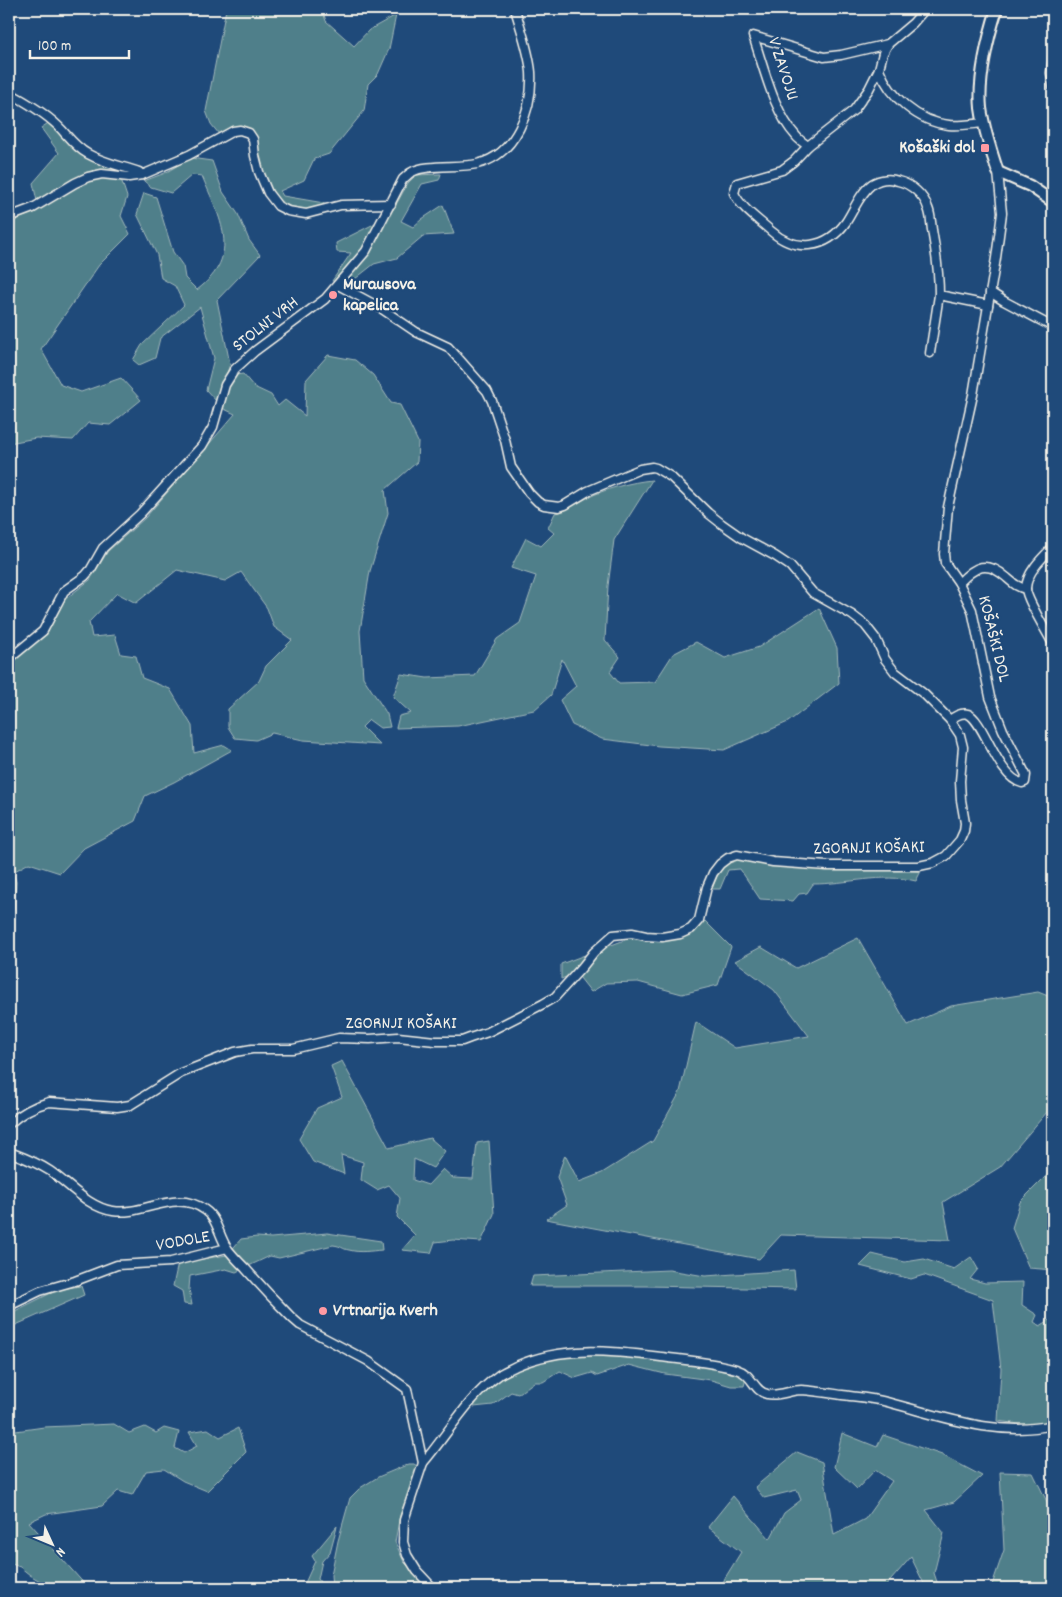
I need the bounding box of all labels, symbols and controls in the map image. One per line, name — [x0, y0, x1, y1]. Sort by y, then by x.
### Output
scale bar — [30, 28, 129, 60]
street label: V ZAVOJU — [760, 34, 804, 104]
text: 100 m — [38, 36, 71, 58]
place label: Košaški dol — [899, 136, 976, 161]
marker: Košaški dol — [979, 142, 991, 154]
place label: Murausova kapelica — [343, 273, 416, 319]
marker: Murausova kapelica — [327, 289, 339, 301]
street label: STOLNI VRH — [228, 291, 304, 359]
street label: KOŠAŠKI DOL — [970, 593, 1016, 685]
street label: ZGORNJI KOŠAKI — [813, 836, 925, 862]
street label: ZGORNJI KOŠAKI — [345, 1012, 457, 1037]
street label: VODOLE — [154, 1225, 212, 1259]
place label: Vrtnarija Kverh — [333, 1299, 438, 1324]
marker: Vrtnarija Kverh — [317, 1305, 329, 1317]
north arrow — [28, 1520, 78, 1570]
text: N — [50, 1542, 70, 1561]

